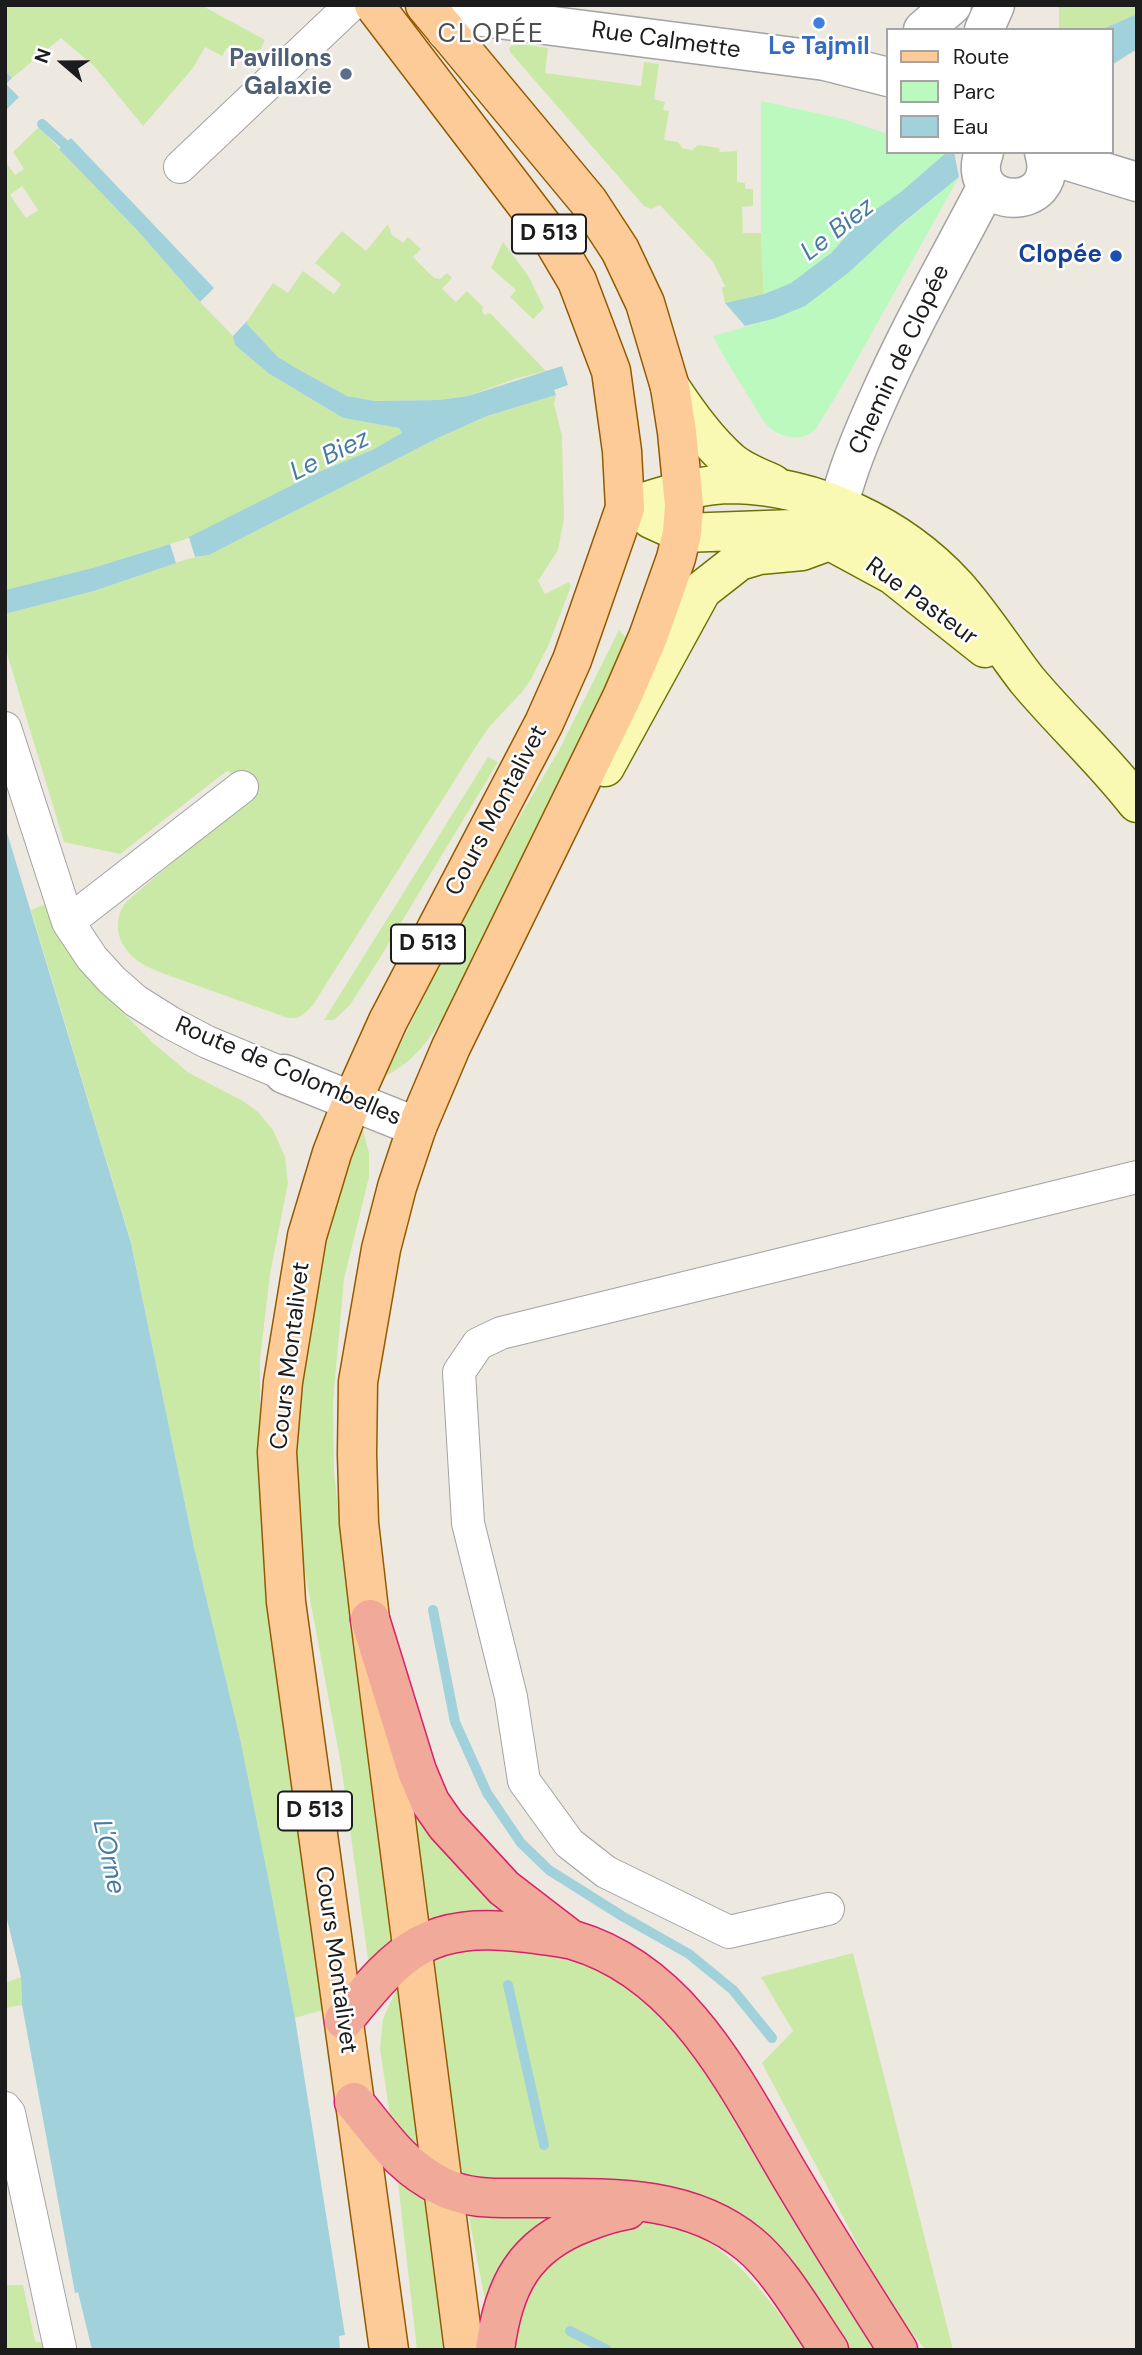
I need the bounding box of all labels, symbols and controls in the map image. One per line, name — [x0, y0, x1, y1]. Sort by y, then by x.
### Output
marker: Le Tajmil — [811, 15, 827, 31]
street label: Rue Calmette — [590, 16, 742, 66]
district label: CLOPÉE — [438, 19, 544, 51]
north arrow — [28, 28, 98, 98]
legend — [886, 28, 1114, 154]
place label: Le Tajmil — [768, 34, 870, 62]
text: Route — [953, 43, 1009, 71]
text: N — [29, 45, 57, 66]
place label: Pavillons Galaxie — [229, 46, 332, 102]
marker: Pavillons Galaxie — [338, 66, 354, 82]
text: Parc — [953, 78, 996, 106]
text: Eau — [953, 113, 988, 141]
water label: Le Biez — [795, 192, 881, 268]
road number: D 513 — [512, 215, 586, 254]
place label: Clopée — [1019, 242, 1102, 270]
marker: Clopée — [1108, 248, 1124, 264]
street label: Chemin de Clopée — [843, 261, 957, 459]
water label: Le Biez — [285, 424, 375, 488]
street label: Rue Pasteur — [859, 552, 983, 652]
street label: Cours Montalivet — [440, 721, 554, 901]
road number: D 513 — [391, 925, 465, 964]
street label: Route de Colombelles — [170, 1011, 406, 1133]
street label: Cours Montalivet — [265, 1260, 317, 1452]
road number: D 513 — [278, 1792, 352, 1830]
water label: L'Orne — [85, 1817, 131, 1897]
street label: Cours Montalivet — [308, 1864, 362, 2056]

